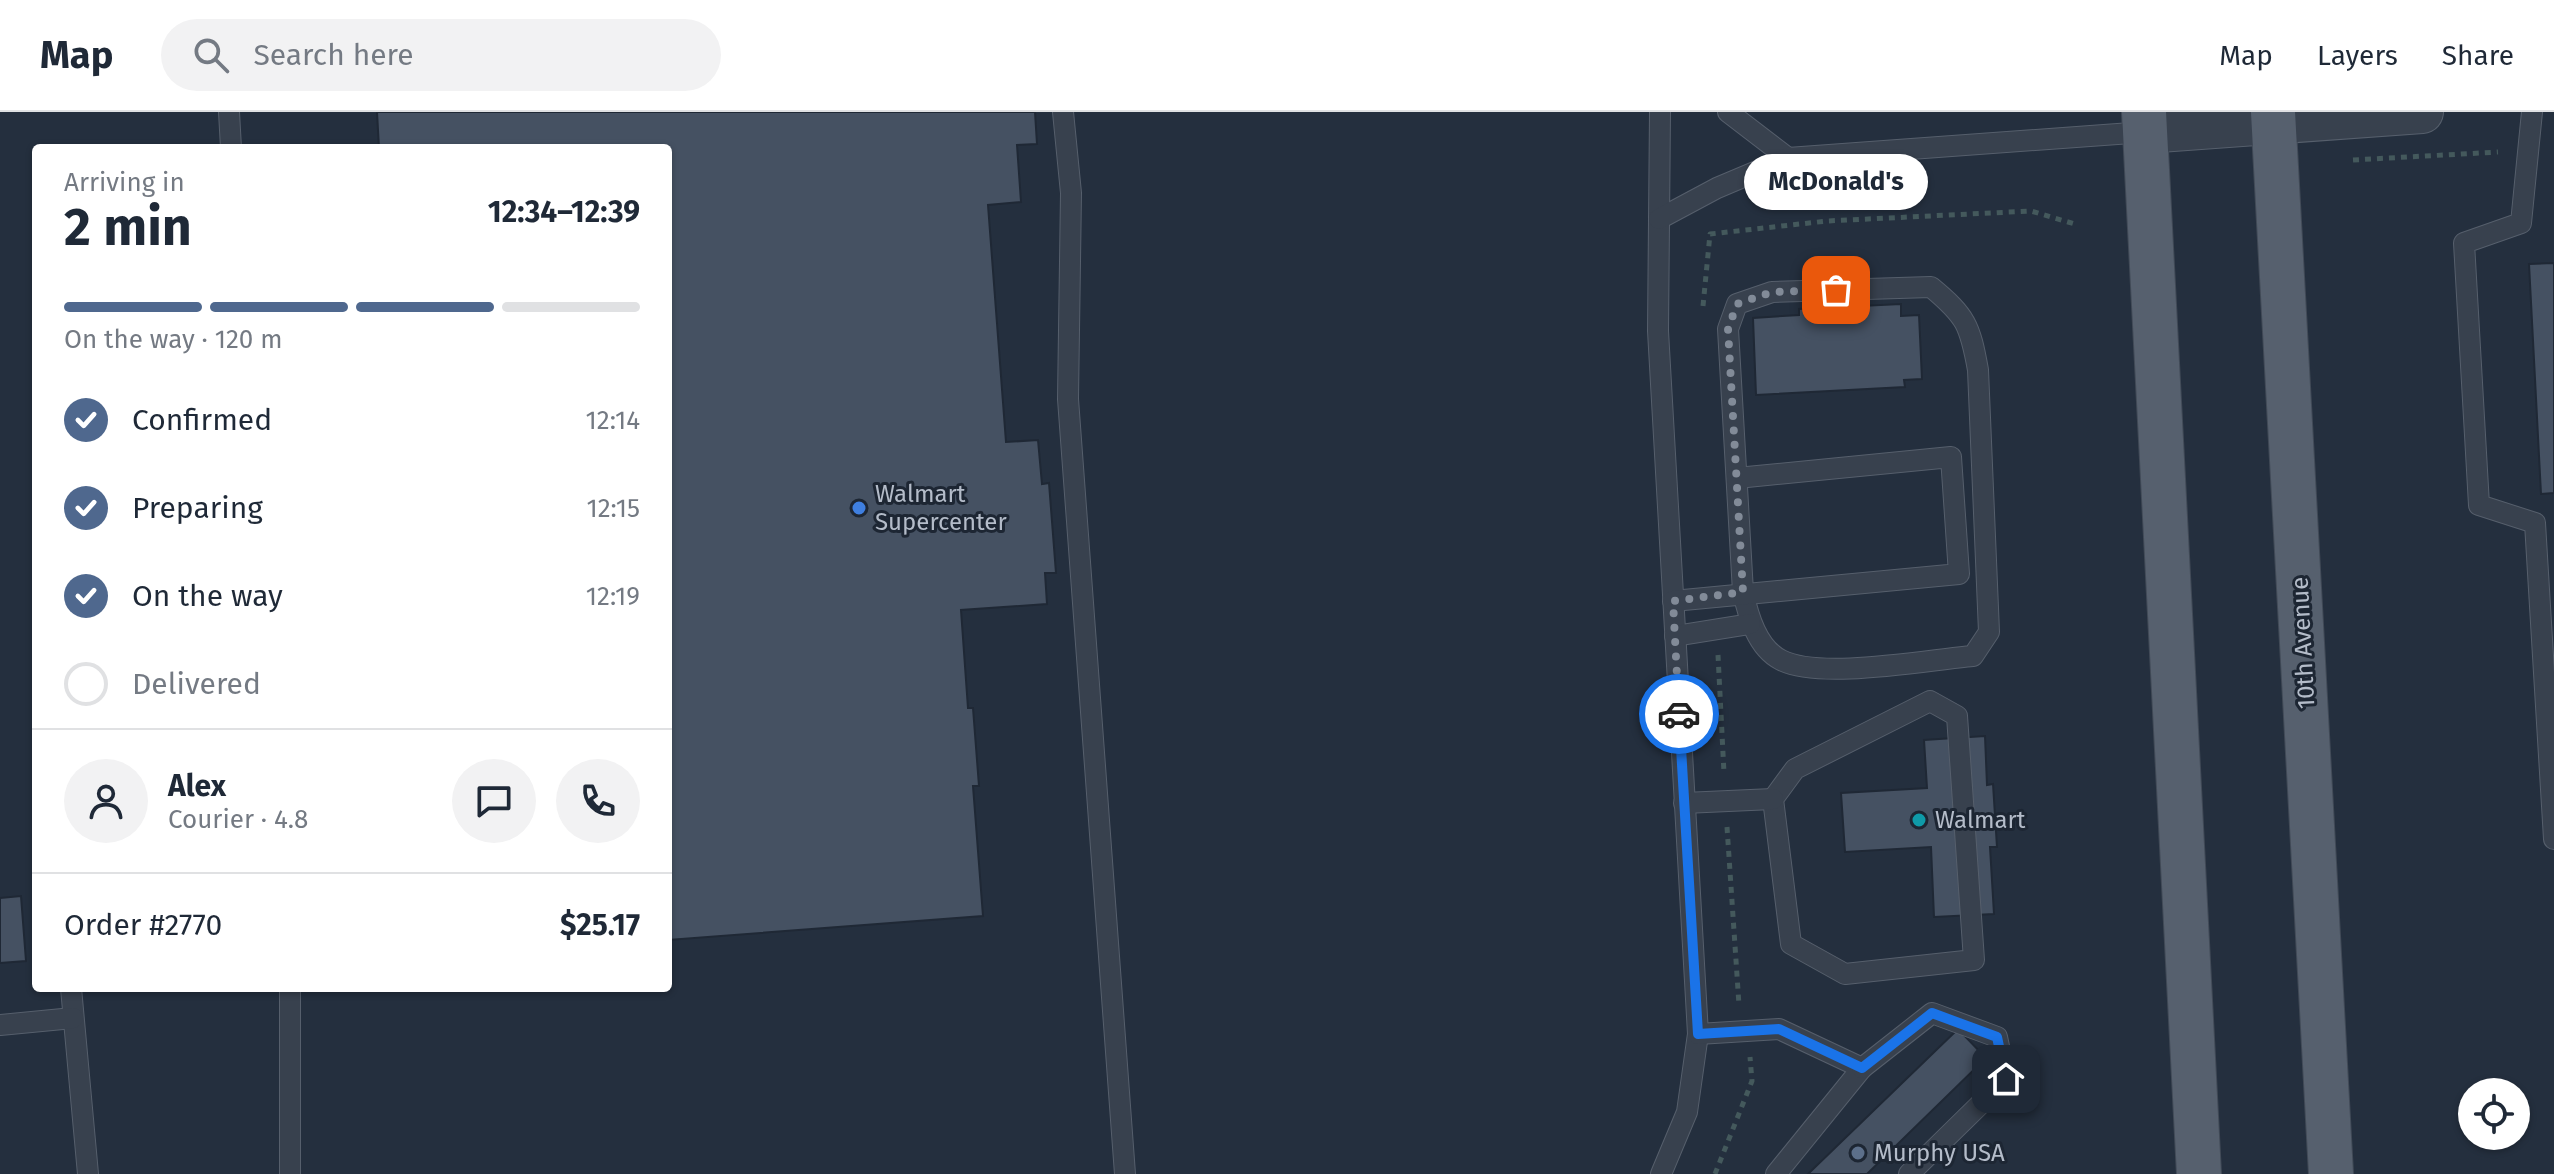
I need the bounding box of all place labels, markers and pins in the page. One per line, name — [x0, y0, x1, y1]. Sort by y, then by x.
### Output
callout: McDonald's — [1744, 154, 1928, 210]
pin — [1802, 256, 1870, 324]
place label: Walmart Supercenter — [875, 480, 1007, 536]
marker: Walmart Supercenter — [850, 499, 868, 517]
place label: Walmart — [1935, 806, 2026, 834]
marker: Walmart — [1910, 811, 1928, 829]
pin — [1972, 1045, 2040, 1113]
place label: Murphy USA — [1874, 1139, 2005, 1167]
marker: Murphy USA — [1849, 1144, 1867, 1162]

